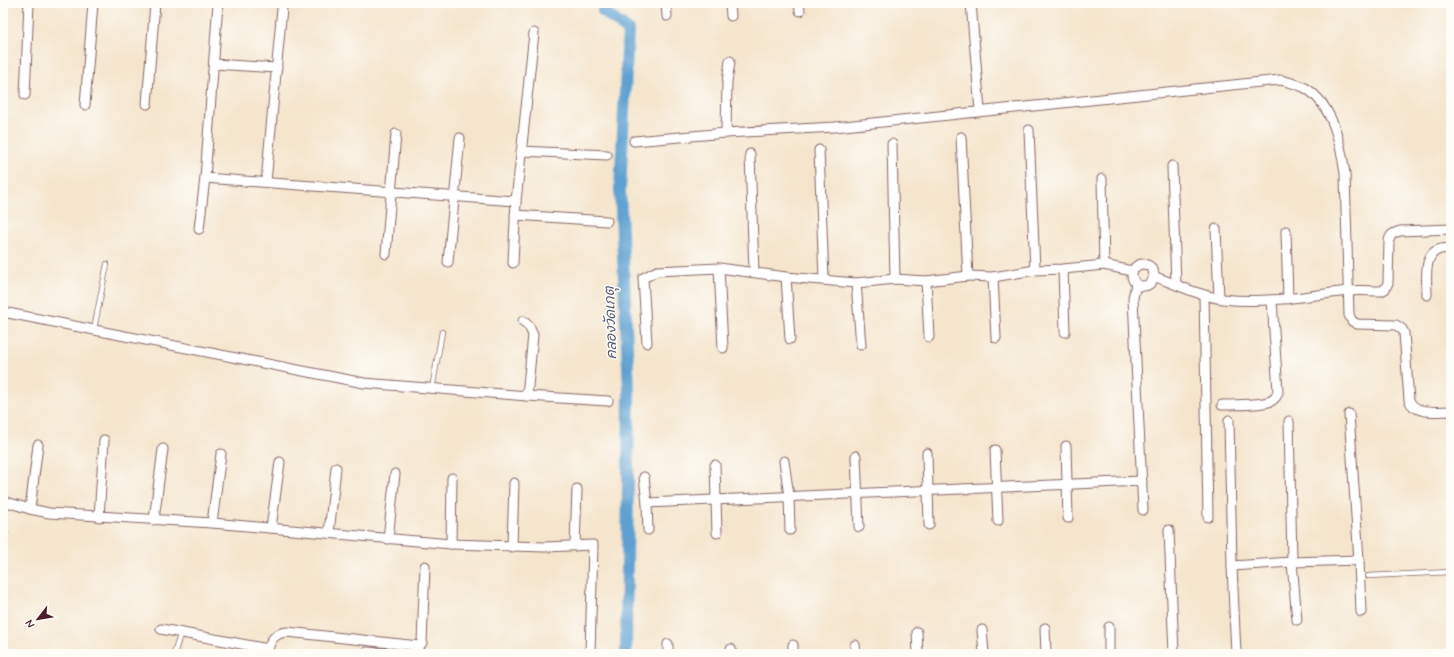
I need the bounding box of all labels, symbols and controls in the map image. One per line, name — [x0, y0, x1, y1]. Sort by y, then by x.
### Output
water label: คลองวัดเกตุ — [601, 285, 622, 360]
north arrow — [18, 599, 58, 639]
text: N — [22, 617, 38, 630]

